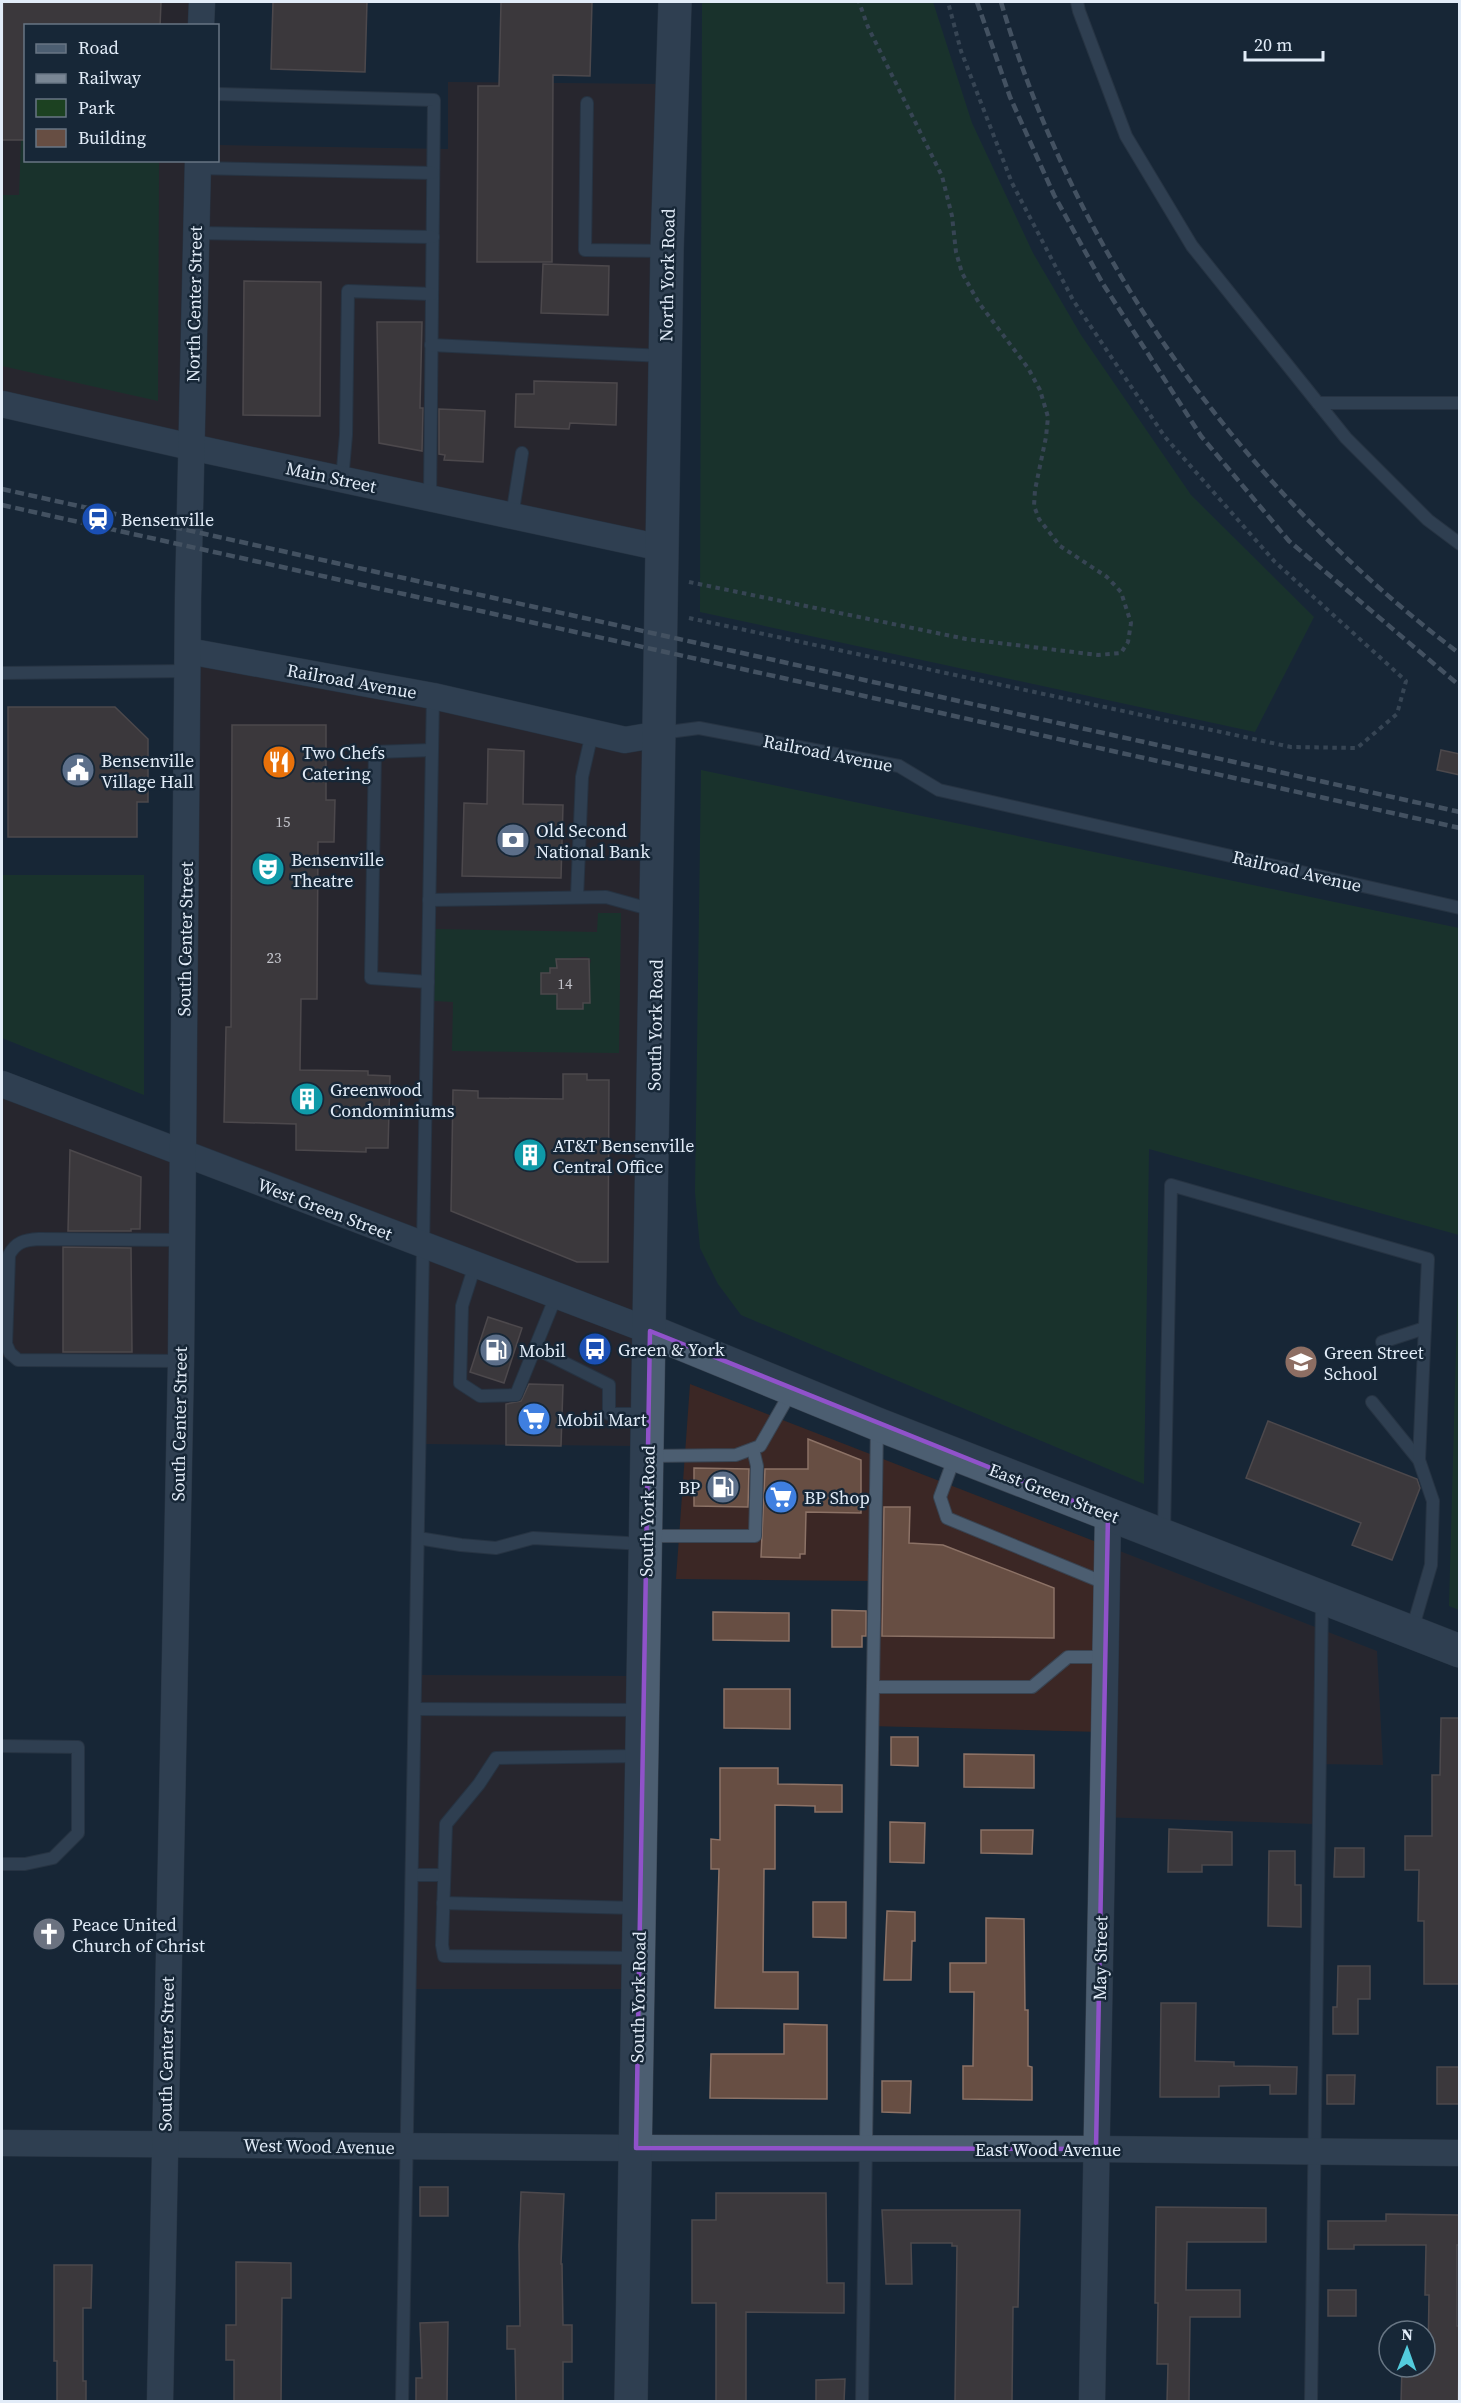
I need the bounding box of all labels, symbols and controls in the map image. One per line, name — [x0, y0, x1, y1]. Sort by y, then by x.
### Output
legend — [24, 24, 219, 162]
scale bar — [1245, 24, 1323, 62]
text: 20 m — [1254, 32, 1292, 57]
text: Road — [78, 35, 119, 60]
text: Railway — [78, 65, 142, 90]
text: Park — [78, 95, 115, 120]
text: Building — [78, 125, 146, 150]
street label: North York Road — [653, 208, 681, 342]
street label: North Center Street — [180, 225, 208, 382]
street label: Main Street — [283, 455, 379, 499]
station icon: Bensenville — [80, 501, 116, 537]
place label: Bensenville — [121, 507, 214, 532]
street label: Railroad Avenue — [285, 657, 419, 705]
street label: Railroad Avenue — [761, 728, 895, 778]
place label: Two Chefs Catering — [302, 740, 385, 786]
restaurant icon: Two Chefs Catering — [261, 744, 297, 780]
place label: Bensenville Village Hall — [101, 748, 194, 794]
public building icon: Bensenville Village Hall — [60, 752, 96, 788]
house number: 15 — [275, 811, 291, 832]
place label: Old Second National Bank — [536, 818, 650, 864]
bank icon: Old Second National Bank — [495, 822, 531, 858]
street label: Railroad Avenue — [1230, 844, 1364, 898]
place label: Bensenville Theatre — [291, 847, 384, 893]
theatre icon: Bensenville Theatre — [250, 851, 286, 887]
street label: South Center Street — [171, 861, 199, 1017]
house number: 23 — [266, 947, 282, 968]
street label: South York Road — [641, 959, 669, 1091]
house number: 14 — [557, 973, 573, 994]
place label: Greenwood Condominiums — [330, 1077, 455, 1123]
building icon: Greenwood Condominiums — [289, 1081, 325, 1117]
place label: AT&T Bensenville Central Office — [553, 1133, 694, 1179]
building icon: AT&T Bensenville Central Office — [512, 1137, 548, 1173]
street label: West Green Street — [254, 1172, 396, 1246]
bus stop icon: Green & York — [577, 1331, 613, 1367]
fuel station icon: Mobil — [478, 1332, 514, 1368]
place label: Green & York — [618, 1337, 725, 1362]
place label: Mobil — [519, 1338, 566, 1363]
place label: Green Street School — [1324, 1340, 1424, 1386]
school or university icon: Green Street School — [1283, 1344, 1319, 1380]
street label: South Center Street — [165, 1346, 193, 1502]
supermarket icon: Mobil Mart — [516, 1401, 552, 1437]
place label: Mobil Mart — [557, 1407, 647, 1432]
street label: South York Road — [633, 1445, 661, 1577]
street label: East Green Street — [985, 1457, 1123, 1529]
fuel station icon: BP — [705, 1469, 741, 1505]
place label: BP — [679, 1475, 700, 1500]
supermarket icon: BP Shop — [763, 1479, 799, 1515]
place label: BP Shop — [804, 1485, 870, 1510]
place label: Peace United Church of Christ — [72, 1912, 205, 1958]
street label: May Street — [1087, 1915, 1113, 2001]
church icon: Peace United Church of Christ — [31, 1916, 67, 1952]
street label: South York Road — [624, 1931, 652, 2063]
street label: South Center Street — [152, 1976, 180, 2132]
street label: West Wood Avenue — [243, 2132, 395, 2160]
street label: East Wood Avenue — [975, 2137, 1121, 2162]
north arrow — [1377, 2319, 1437, 2379]
text: N — [1401, 2323, 1414, 2345]

